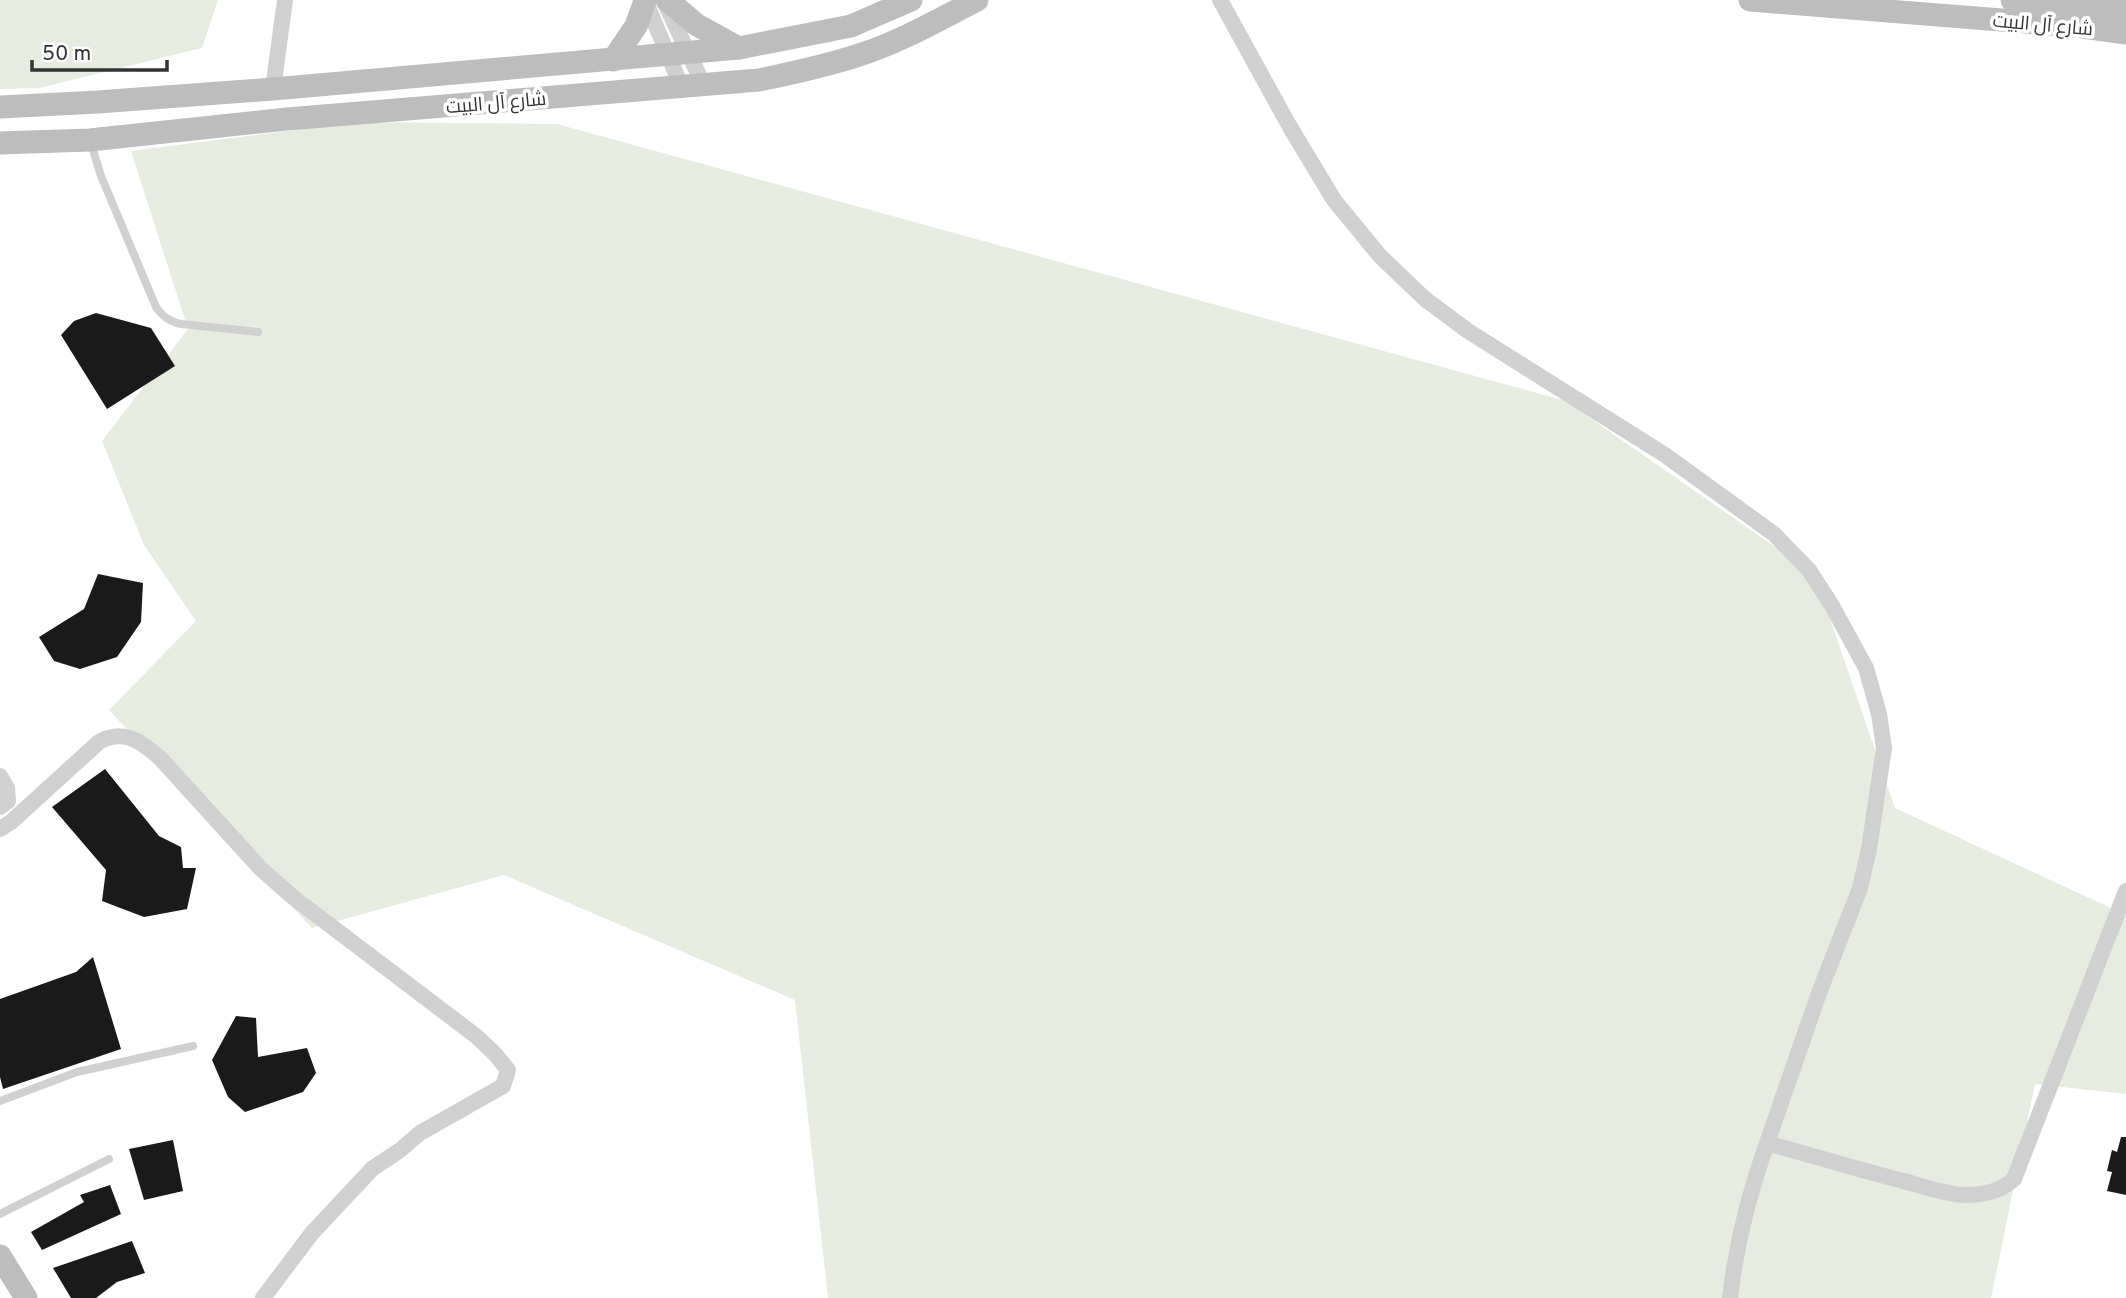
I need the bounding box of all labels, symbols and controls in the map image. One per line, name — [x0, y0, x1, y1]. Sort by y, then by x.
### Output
street label: شارع آل البيت — [1992, 10, 2094, 42]
scale bar — [32, 28, 166, 72]
text: 50 m — [42, 41, 91, 68]
street label: شارع آل البيت — [445, 88, 547, 120]

